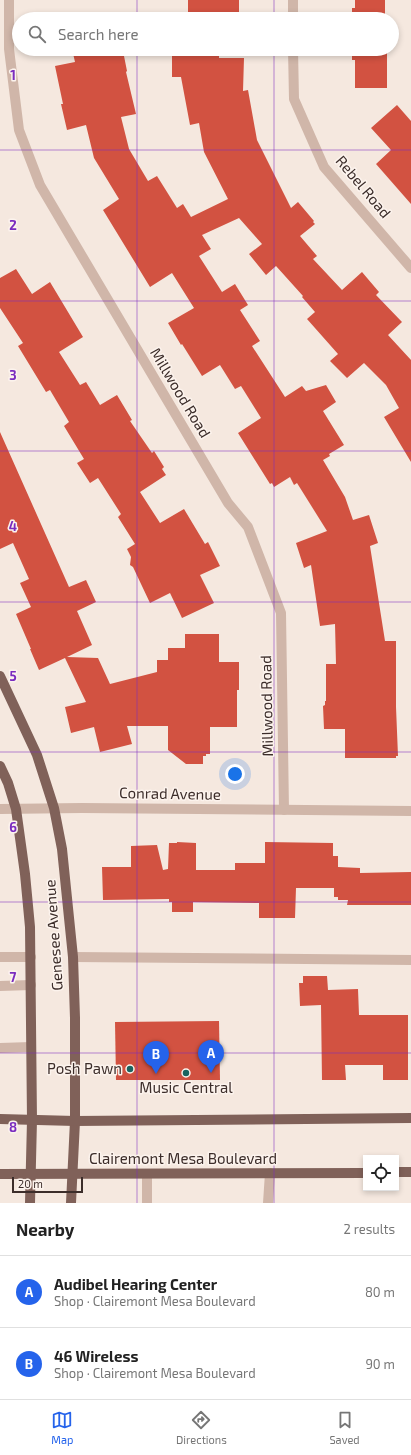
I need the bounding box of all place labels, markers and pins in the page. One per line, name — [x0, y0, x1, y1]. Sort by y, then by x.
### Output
pin: A — [198, 1040, 224, 1073]
pin: B — [143, 1041, 169, 1074]
place label: Posh Pawn — [47, 1059, 122, 1077]
marker: Posh Pawn — [125, 1064, 135, 1074]
marker: Music Central — [181, 1068, 191, 1078]
place label: Music Central — [139, 1078, 233, 1096]

